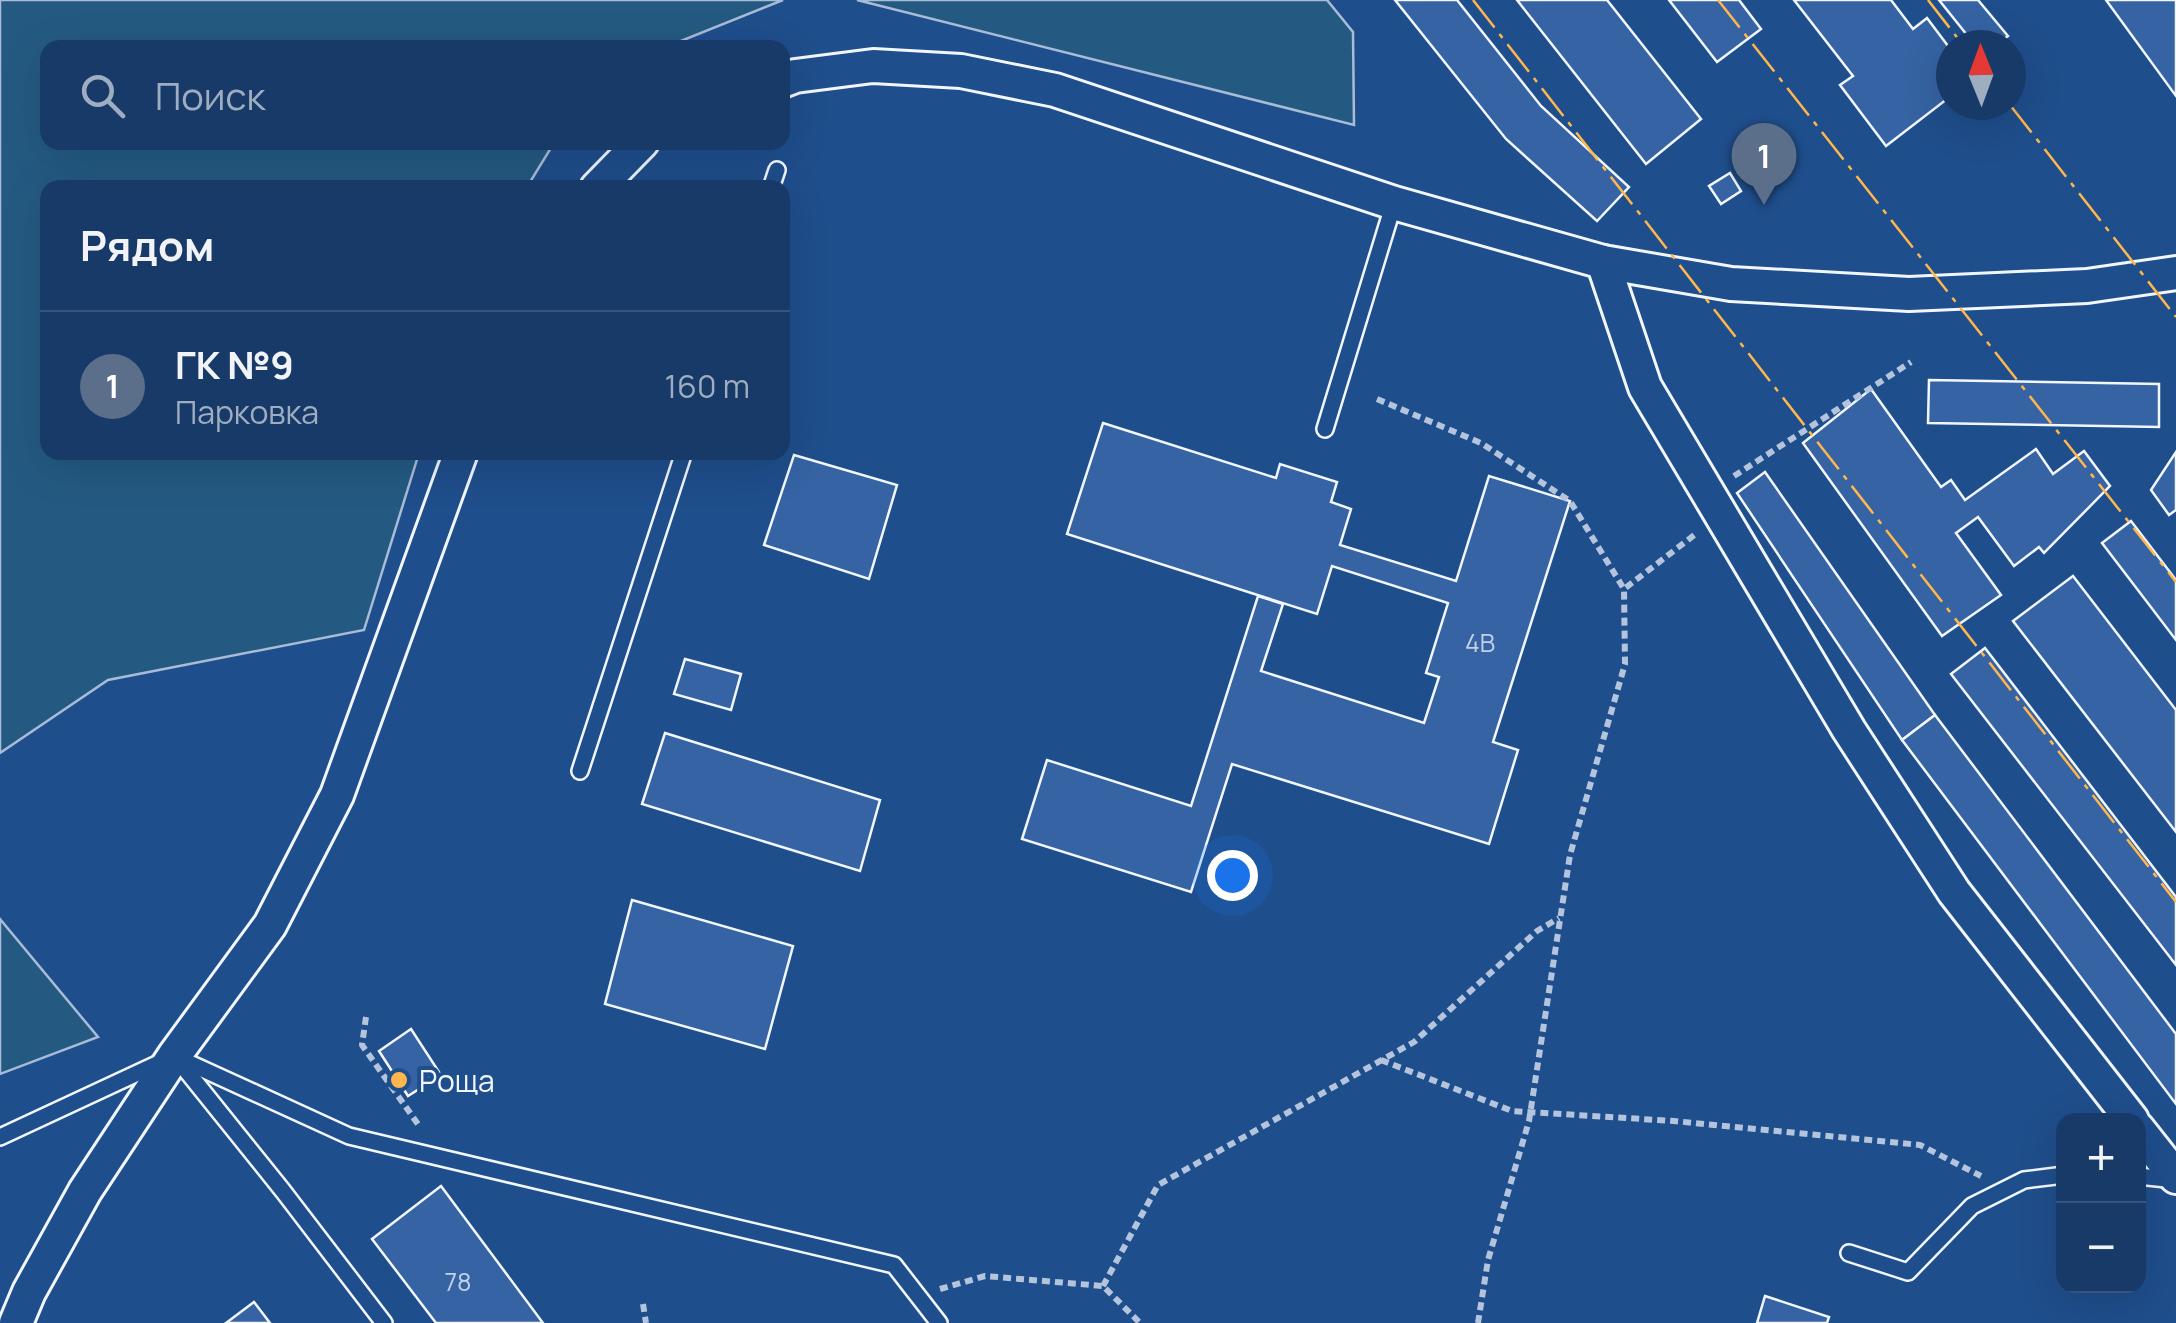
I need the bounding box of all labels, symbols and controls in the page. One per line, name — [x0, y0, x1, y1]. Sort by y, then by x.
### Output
north arrow — [1936, 30, 2026, 120]
search box — [40, 40, 790, 150]
icon: search — [75, 68, 130, 123]
text: Поиск — [155, 69, 265, 121]
pin: 1 — [1732, 122, 1796, 205]
text: Рядом — [80, 216, 214, 274]
text: ГК №9 — [175, 338, 294, 390]
text: 1 — [105, 364, 120, 408]
text: 160 m — [665, 364, 750, 408]
text: Парковка — [175, 390, 319, 434]
house number: 4В — [1465, 625, 1495, 660]
your location — [1207, 850, 1258, 901]
place label: Роща — [419, 1060, 495, 1101]
marker: Роща — [388, 1069, 410, 1091]
map controls — [2056, 1113, 2146, 1293]
button: + — [2056, 1113, 2146, 1203]
button: − — [2056, 1203, 2146, 1293]
house number: 78 — [444, 1264, 472, 1299]

